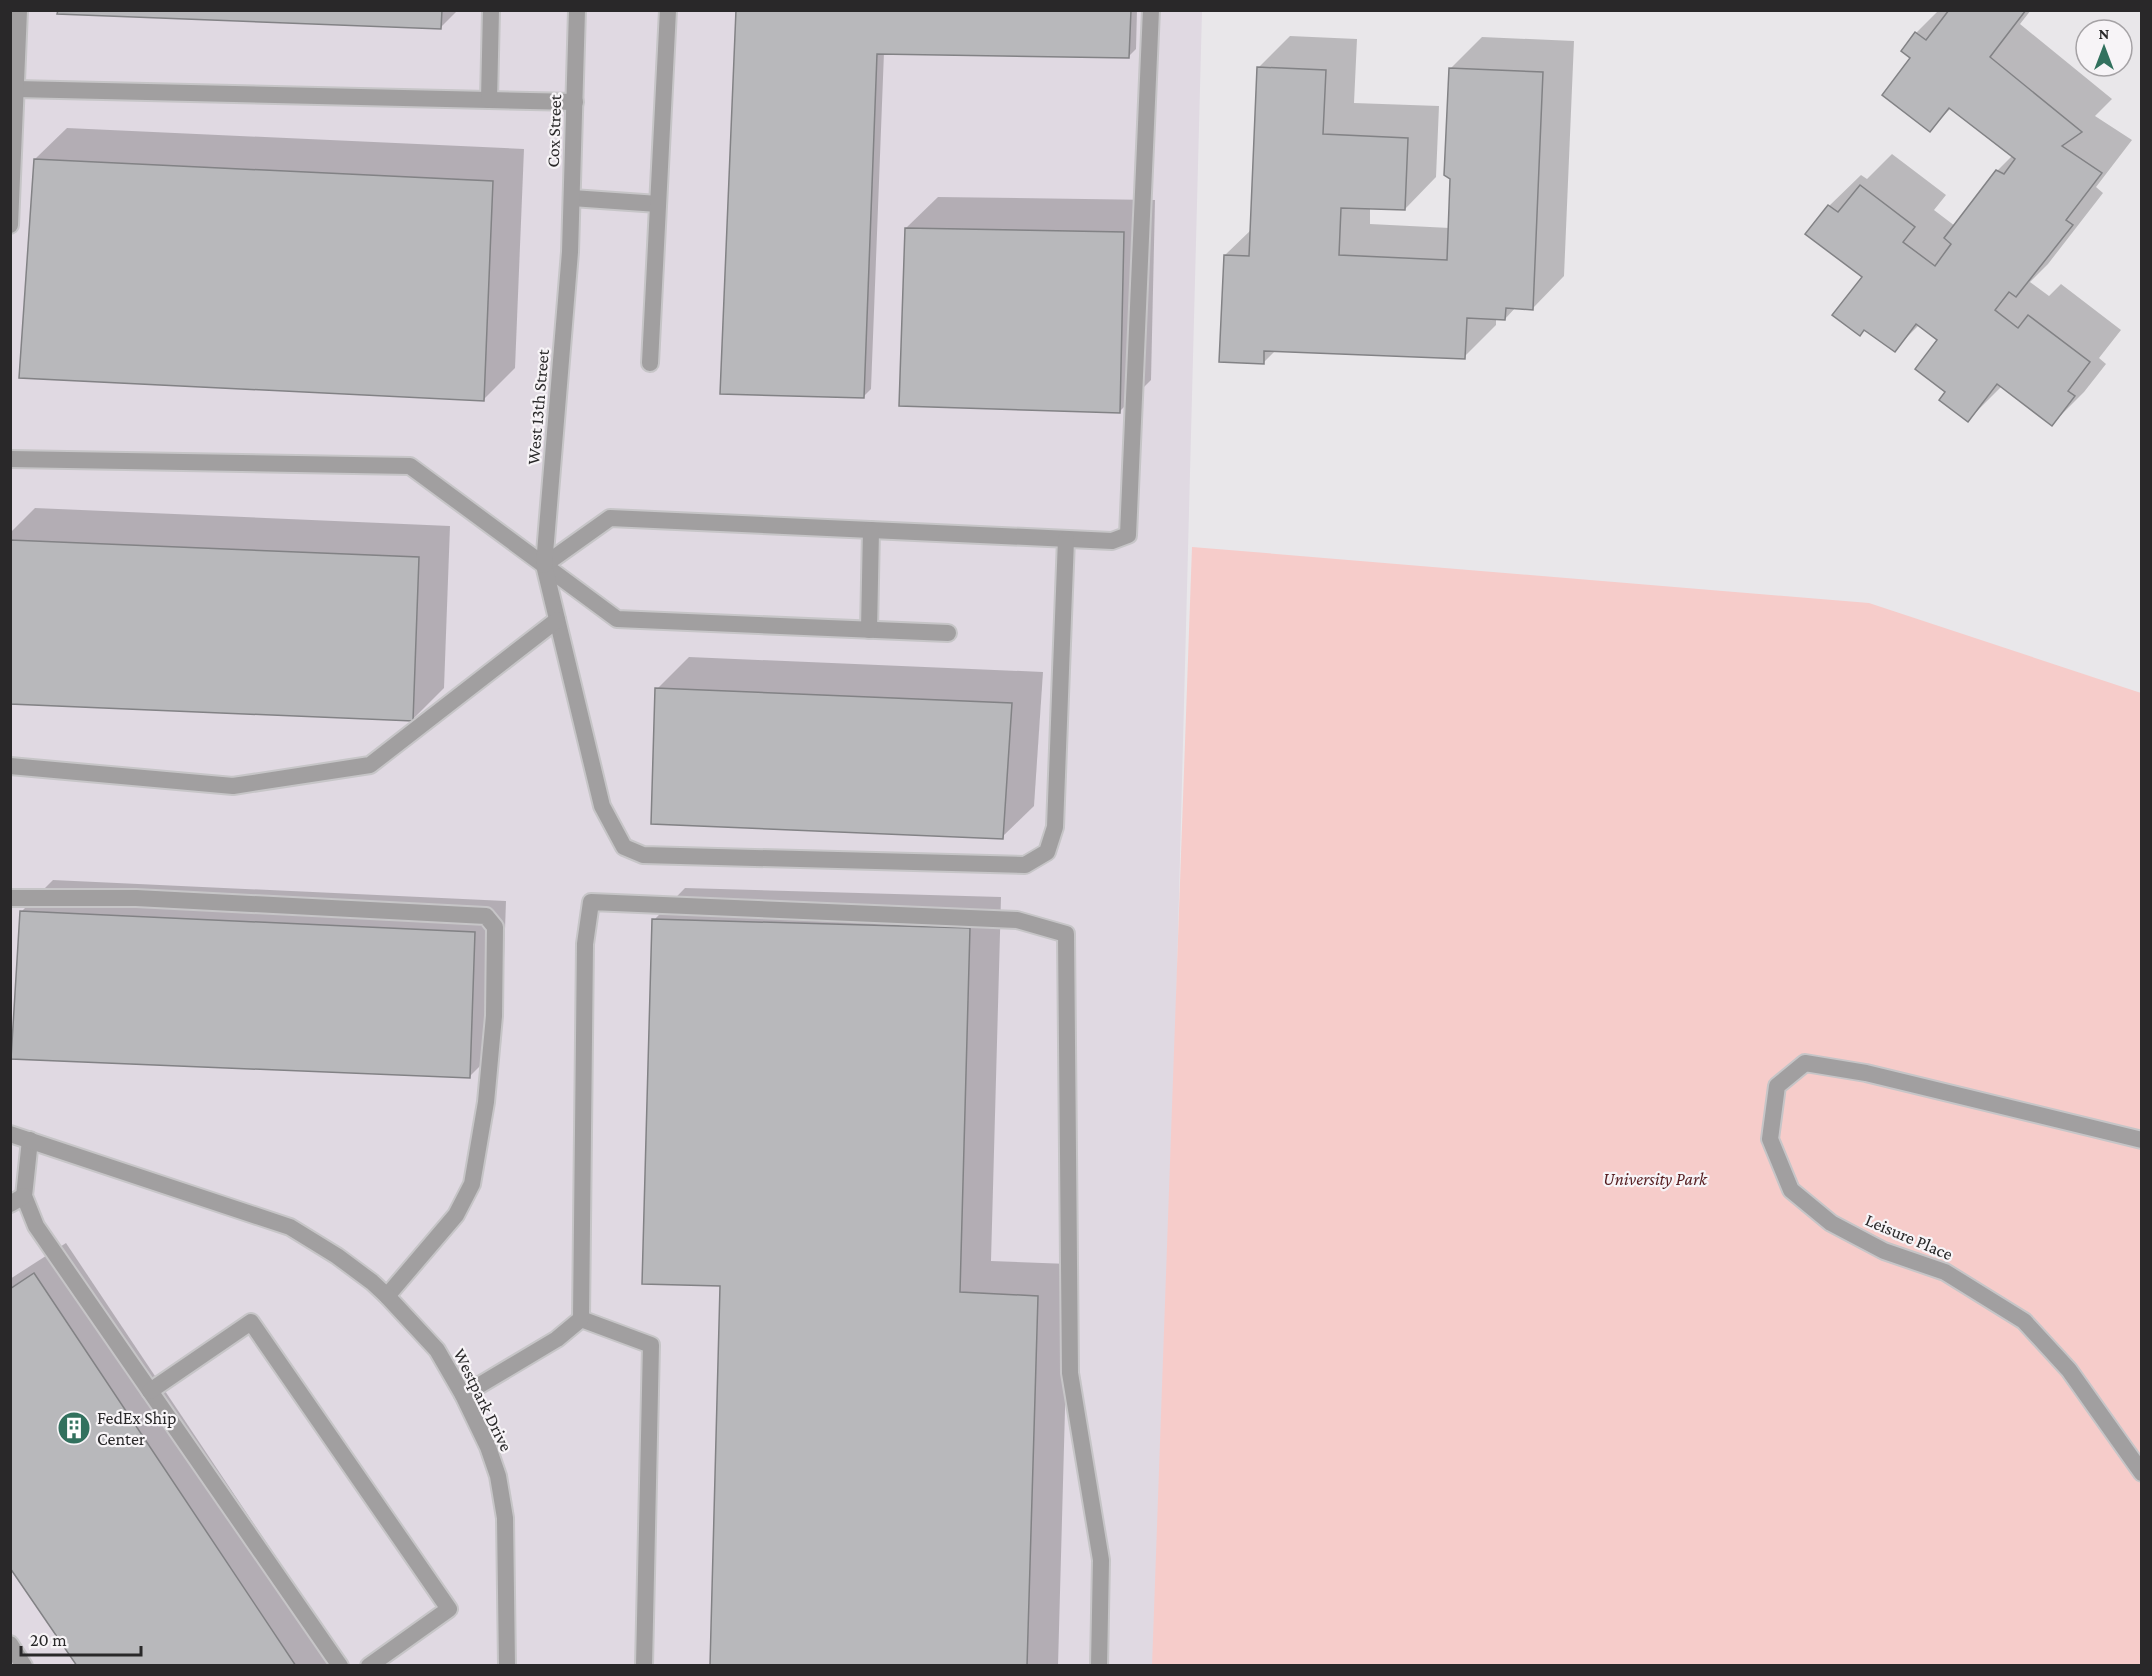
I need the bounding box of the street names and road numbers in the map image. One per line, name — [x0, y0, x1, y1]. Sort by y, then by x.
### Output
street label: Cox Street — [543, 93, 565, 168]
street label: West 13th Street — [523, 347, 553, 466]
street label: Leisure Place — [1862, 1210, 1956, 1264]
street label: Westpark Drive — [449, 1345, 517, 1455]

